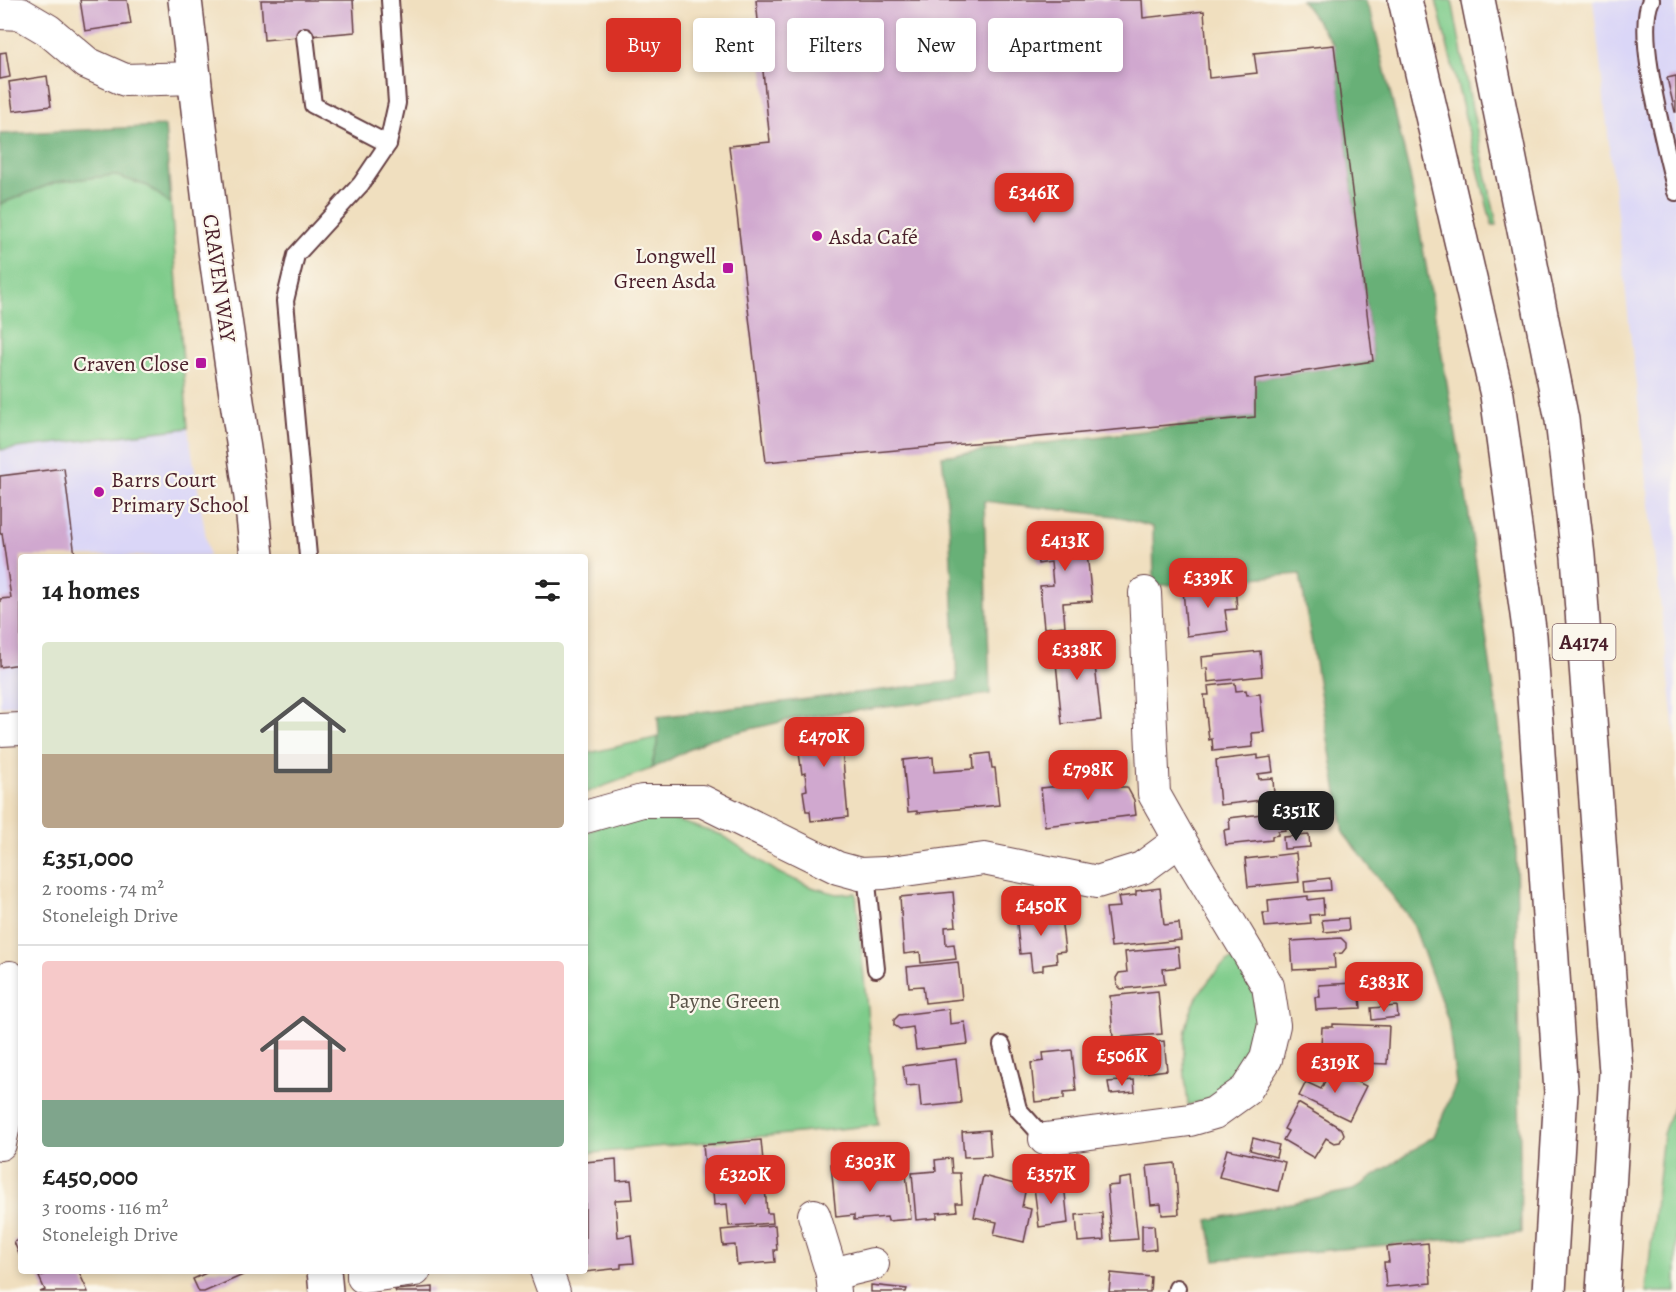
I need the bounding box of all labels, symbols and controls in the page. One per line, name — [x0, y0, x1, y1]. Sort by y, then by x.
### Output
chip: Buy — [606, 18, 681, 72]
chip: Rent — [693, 18, 775, 72]
chip: Filters — [787, 18, 884, 72]
chip: New — [896, 18, 976, 72]
chip: Apartment — [988, 18, 1123, 72]
pin: £346K — [992, 173, 1076, 224]
text: £346K — [1009, 179, 1059, 206]
street label: CRAVEN WAY — [195, 212, 243, 345]
place label: Asda Café — [828, 222, 918, 252]
marker: Asda Café — [810, 229, 824, 243]
place label: Longwell Green Asda — [614, 241, 717, 296]
marker: Longwell Green Asda — [721, 261, 735, 275]
place label: Craven Close — [73, 349, 189, 379]
marker: Craven Close — [194, 356, 208, 370]
place label: Barrs Court Primary School — [111, 465, 249, 520]
marker: Barrs Court Primary School — [92, 485, 106, 499]
pin: £413K — [1023, 521, 1107, 572]
text: £413K — [1041, 527, 1089, 554]
pin: £339K — [1166, 558, 1250, 609]
text: £339K — [1183, 564, 1233, 591]
text: 14 homes — [42, 573, 140, 608]
icon: filters — [531, 574, 564, 607]
road number: A4174 — [1552, 624, 1616, 660]
pin: £338K — [1035, 630, 1119, 681]
text: £338K — [1052, 636, 1102, 663]
icon: home — [249, 681, 357, 789]
pin: £470K — [782, 717, 866, 768]
text: £470K — [798, 723, 850, 750]
pin: £798K — [1046, 750, 1130, 801]
text: £798K — [1063, 756, 1113, 783]
pin: £351K — [1254, 791, 1338, 842]
text: £351K — [1272, 797, 1320, 824]
text: £351,000 — [42, 840, 133, 875]
text: 2 rooms · 74 m² — [42, 875, 164, 902]
pin: £450K — [999, 886, 1083, 937]
text: £450K — [1015, 892, 1067, 919]
text: Stoneleigh Drive — [42, 902, 178, 929]
pin: £383K — [1342, 962, 1426, 1013]
text: £383K — [1359, 968, 1409, 995]
park label: Payne Green — [668, 986, 780, 1016]
icon: home — [249, 1000, 357, 1108]
pin: £506K — [1080, 1036, 1164, 1087]
text: £506K — [1096, 1042, 1148, 1069]
pin: £319K — [1293, 1043, 1377, 1094]
text: £319K — [1311, 1049, 1359, 1076]
pin: £303K — [828, 1142, 912, 1193]
text: £303K — [845, 1148, 895, 1175]
pin: £357K — [1009, 1154, 1093, 1205]
pin: £320K — [703, 1155, 787, 1206]
text: £450,000 — [42, 1159, 138, 1194]
text: £357K — [1026, 1160, 1076, 1187]
text: £320K — [719, 1161, 771, 1188]
text: 3 rooms · 116 m² — [42, 1194, 168, 1221]
text: Stoneleigh Drive — [42, 1221, 178, 1248]

